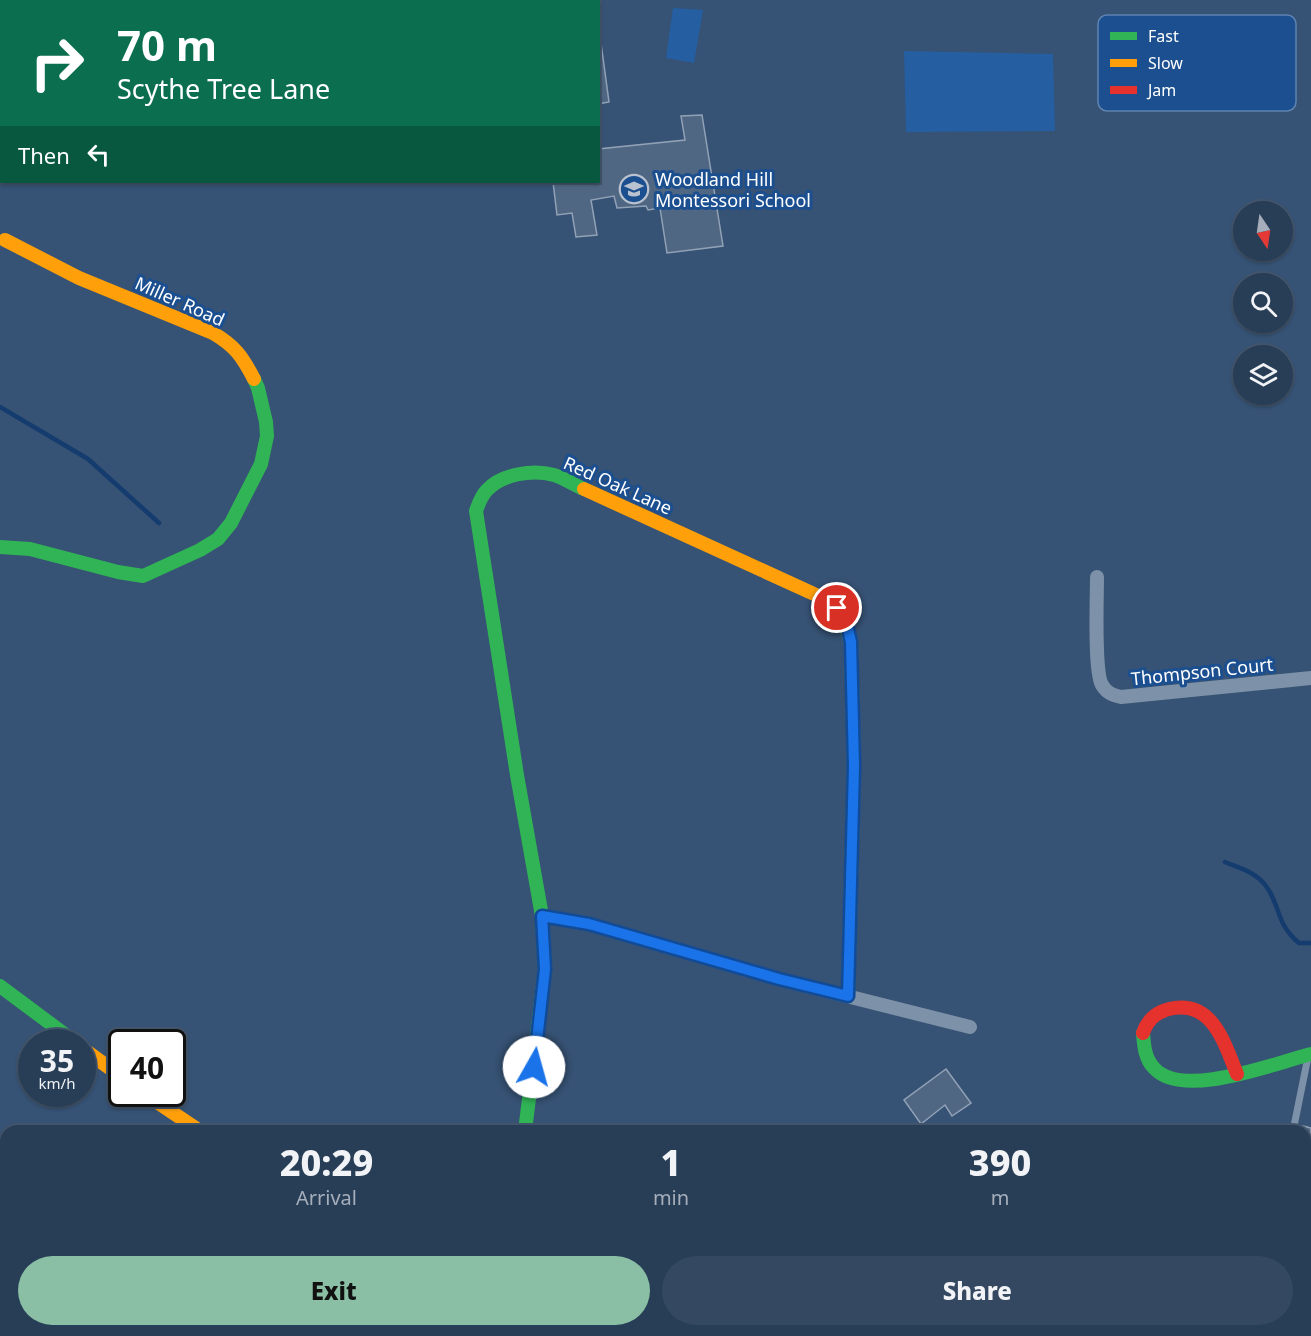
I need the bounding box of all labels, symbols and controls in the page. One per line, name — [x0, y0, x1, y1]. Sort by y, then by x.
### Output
legend — [1098, 15, 1296, 111]
text: 70 m — [117, 16, 217, 73]
icon: right — [18, 24, 96, 102]
text: Fast — [1148, 25, 1179, 47]
text: Slow — [1148, 52, 1183, 74]
text: Scythe Tree Lane — [117, 70, 330, 107]
text: Jam — [1146, 79, 1176, 101]
icon: left — [82, 138, 115, 171]
text: Then — [18, 140, 70, 170]
place label: Woodland Hill Montessori School — [655, 167, 811, 212]
school or university icon: Woodland Hill Montessori School — [618, 173, 650, 205]
north arrow — [1233, 201, 1293, 261]
map controls — [1233, 201, 1293, 405]
street label: Miller Road — [131, 271, 229, 331]
button: search — [1233, 273, 1293, 333]
button: layers — [1233, 345, 1293, 405]
street label: Red Oak Lane — [560, 450, 676, 520]
pin — [811, 582, 862, 633]
icon: arrive — [820, 591, 853, 624]
street label: Thompson Court — [1130, 652, 1275, 690]
speed limit sign: 40 — [108, 1029, 186, 1107]
position arrow — [502, 1035, 566, 1099]
text: 35 — [40, 1040, 74, 1081]
text: km/h — [39, 1073, 75, 1093]
text: 20:29 — [280, 1138, 373, 1187]
text: 1 — [661, 1138, 681, 1187]
text: 390 — [969, 1138, 1031, 1187]
text: Arrival — [296, 1184, 357, 1211]
text: min — [653, 1184, 689, 1211]
text: m — [991, 1184, 1009, 1211]
button: Exit — [18, 1256, 650, 1325]
button: Share — [662, 1256, 1293, 1325]

